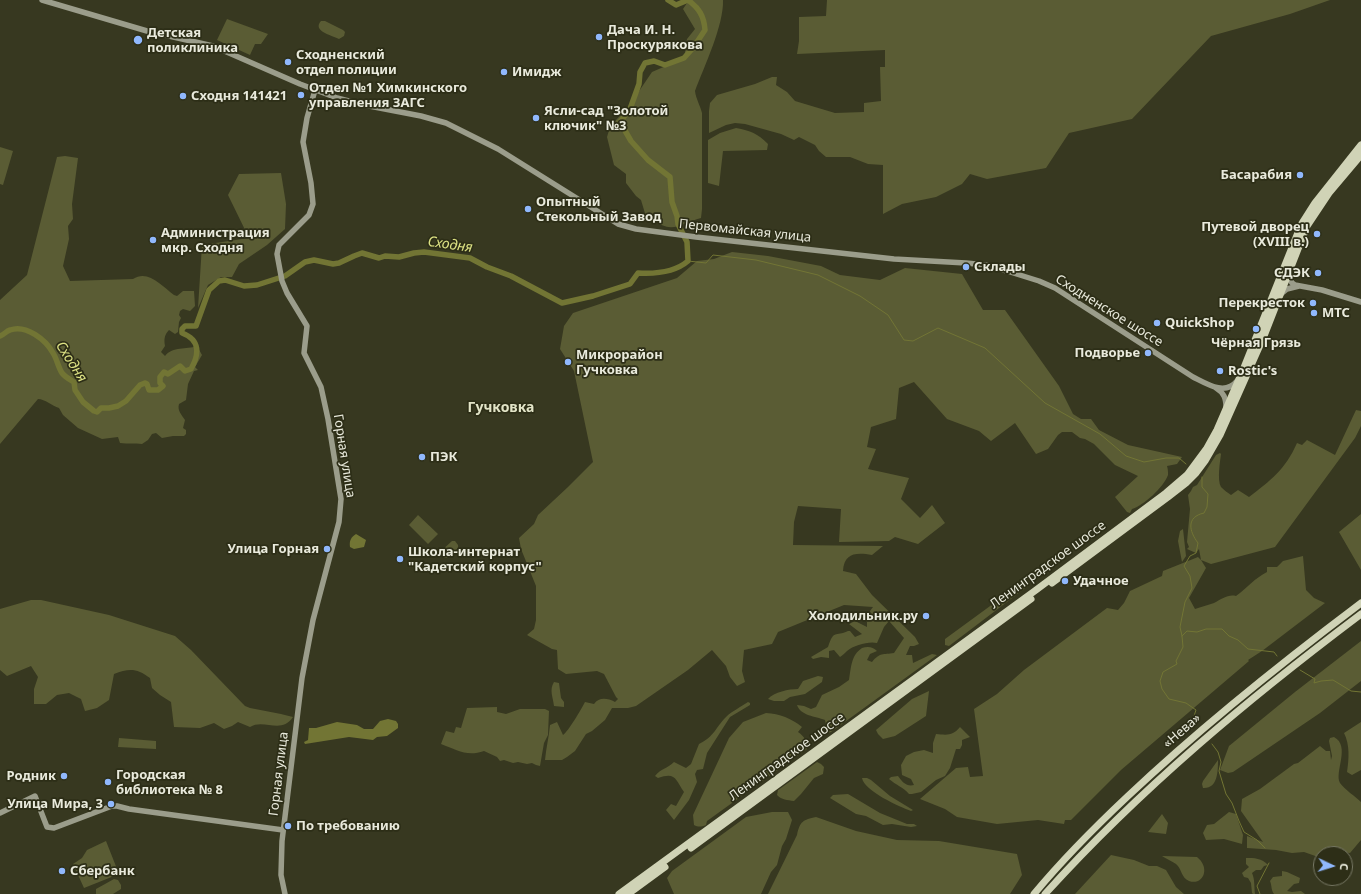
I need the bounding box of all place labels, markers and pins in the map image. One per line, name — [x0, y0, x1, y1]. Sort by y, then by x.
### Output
place label: Дача И. Н. Проскурякова — [607, 22, 703, 53]
place label: Детская поликлиника — [147, 25, 238, 56]
marker: Дача И. Н. Проскурякова — [594, 32, 604, 42]
marker: Детская поликлиника — [132, 34, 144, 46]
place label: Сходненский отдел полиции — [296, 47, 397, 78]
marker: Сходненский отдел полиции — [283, 57, 293, 67]
place label: Имидж — [512, 64, 561, 80]
marker: Имидж — [499, 67, 509, 77]
place label: Отдел №1 Химкинского управления ЗАГС — [309, 80, 467, 111]
place label: Сходня 141421 — [191, 88, 287, 104]
marker: Отдел №1 Химкинского управления ЗАГС — [296, 90, 306, 100]
marker: Сходня 141421 — [178, 91, 188, 101]
place label: Ясли-сад "Золотой ключик" №3 — [544, 103, 668, 134]
marker: Ясли-сад "Золотой ключик" №3 — [531, 113, 541, 123]
place label: Басарабия — [1221, 167, 1292, 183]
marker: Басарабия — [1295, 170, 1305, 180]
place label: Опытный Стекольный Завод — [536, 194, 661, 225]
marker: Опытный Стекольный Завод — [523, 204, 533, 214]
place label: Путевой дворец (XVIII в.) — [1201, 219, 1309, 250]
place label: Администрация мкр. Сходня — [161, 225, 270, 256]
marker: Путевой дворец (XVIII в.) — [1312, 229, 1322, 239]
marker: Администрация мкр. Сходня — [148, 235, 158, 245]
place label: Склады — [974, 259, 1026, 275]
marker: Склады — [961, 262, 971, 272]
place label: СДЭК — [1274, 265, 1310, 281]
marker: СДЭК — [1313, 268, 1323, 278]
place label: Перекресток — [1218, 295, 1305, 311]
marker: Перекресток — [1308, 298, 1318, 308]
place label: МТС — [1322, 305, 1350, 321]
marker: МТС — [1309, 308, 1319, 318]
place label: QuickShop — [1165, 315, 1234, 331]
marker: QuickShop — [1152, 318, 1162, 328]
marker: Чёрная Грязь — [1251, 324, 1261, 334]
place label: Чёрная Грязь — [1211, 335, 1301, 351]
place label: Подворье — [1075, 345, 1140, 361]
place label: Микрорайон Гучковка — [576, 347, 663, 378]
marker: Подворье — [1143, 348, 1153, 358]
marker: Микрорайон Гучковка — [563, 357, 573, 367]
place label: Rostic's — [1228, 363, 1277, 379]
marker: Rostic's — [1215, 366, 1225, 376]
place label: ПЭК — [430, 449, 457, 465]
marker: ПЭК — [417, 452, 427, 462]
place label: Улица Горная — [228, 541, 319, 557]
marker: Улица Горная — [322, 544, 332, 554]
place label: Школа-интернат "Кадетский корпус" — [408, 544, 542, 575]
marker: Школа-интернат "Кадетский корпус" — [395, 554, 405, 564]
place label: Удачное — [1073, 573, 1129, 589]
marker: Удачное — [1060, 576, 1070, 586]
place label: Холодильник.ру — [808, 608, 918, 624]
marker: Холодильник.ру — [921, 611, 931, 621]
place label: Городская библиотека № 8 — [116, 767, 223, 798]
place label: Родник — [7, 768, 56, 784]
marker: Родник — [59, 771, 69, 781]
marker: Городская библиотека № 8 — [103, 777, 113, 787]
place label: Улица Мира, 3 — [7, 796, 103, 812]
marker: Улица Мира, 3 — [106, 799, 116, 809]
place label: По требованию — [296, 818, 400, 834]
marker: По требованию — [283, 821, 293, 831]
place label: Сбербанк — [70, 863, 135, 879]
marker: Сбербанк — [57, 866, 67, 876]

